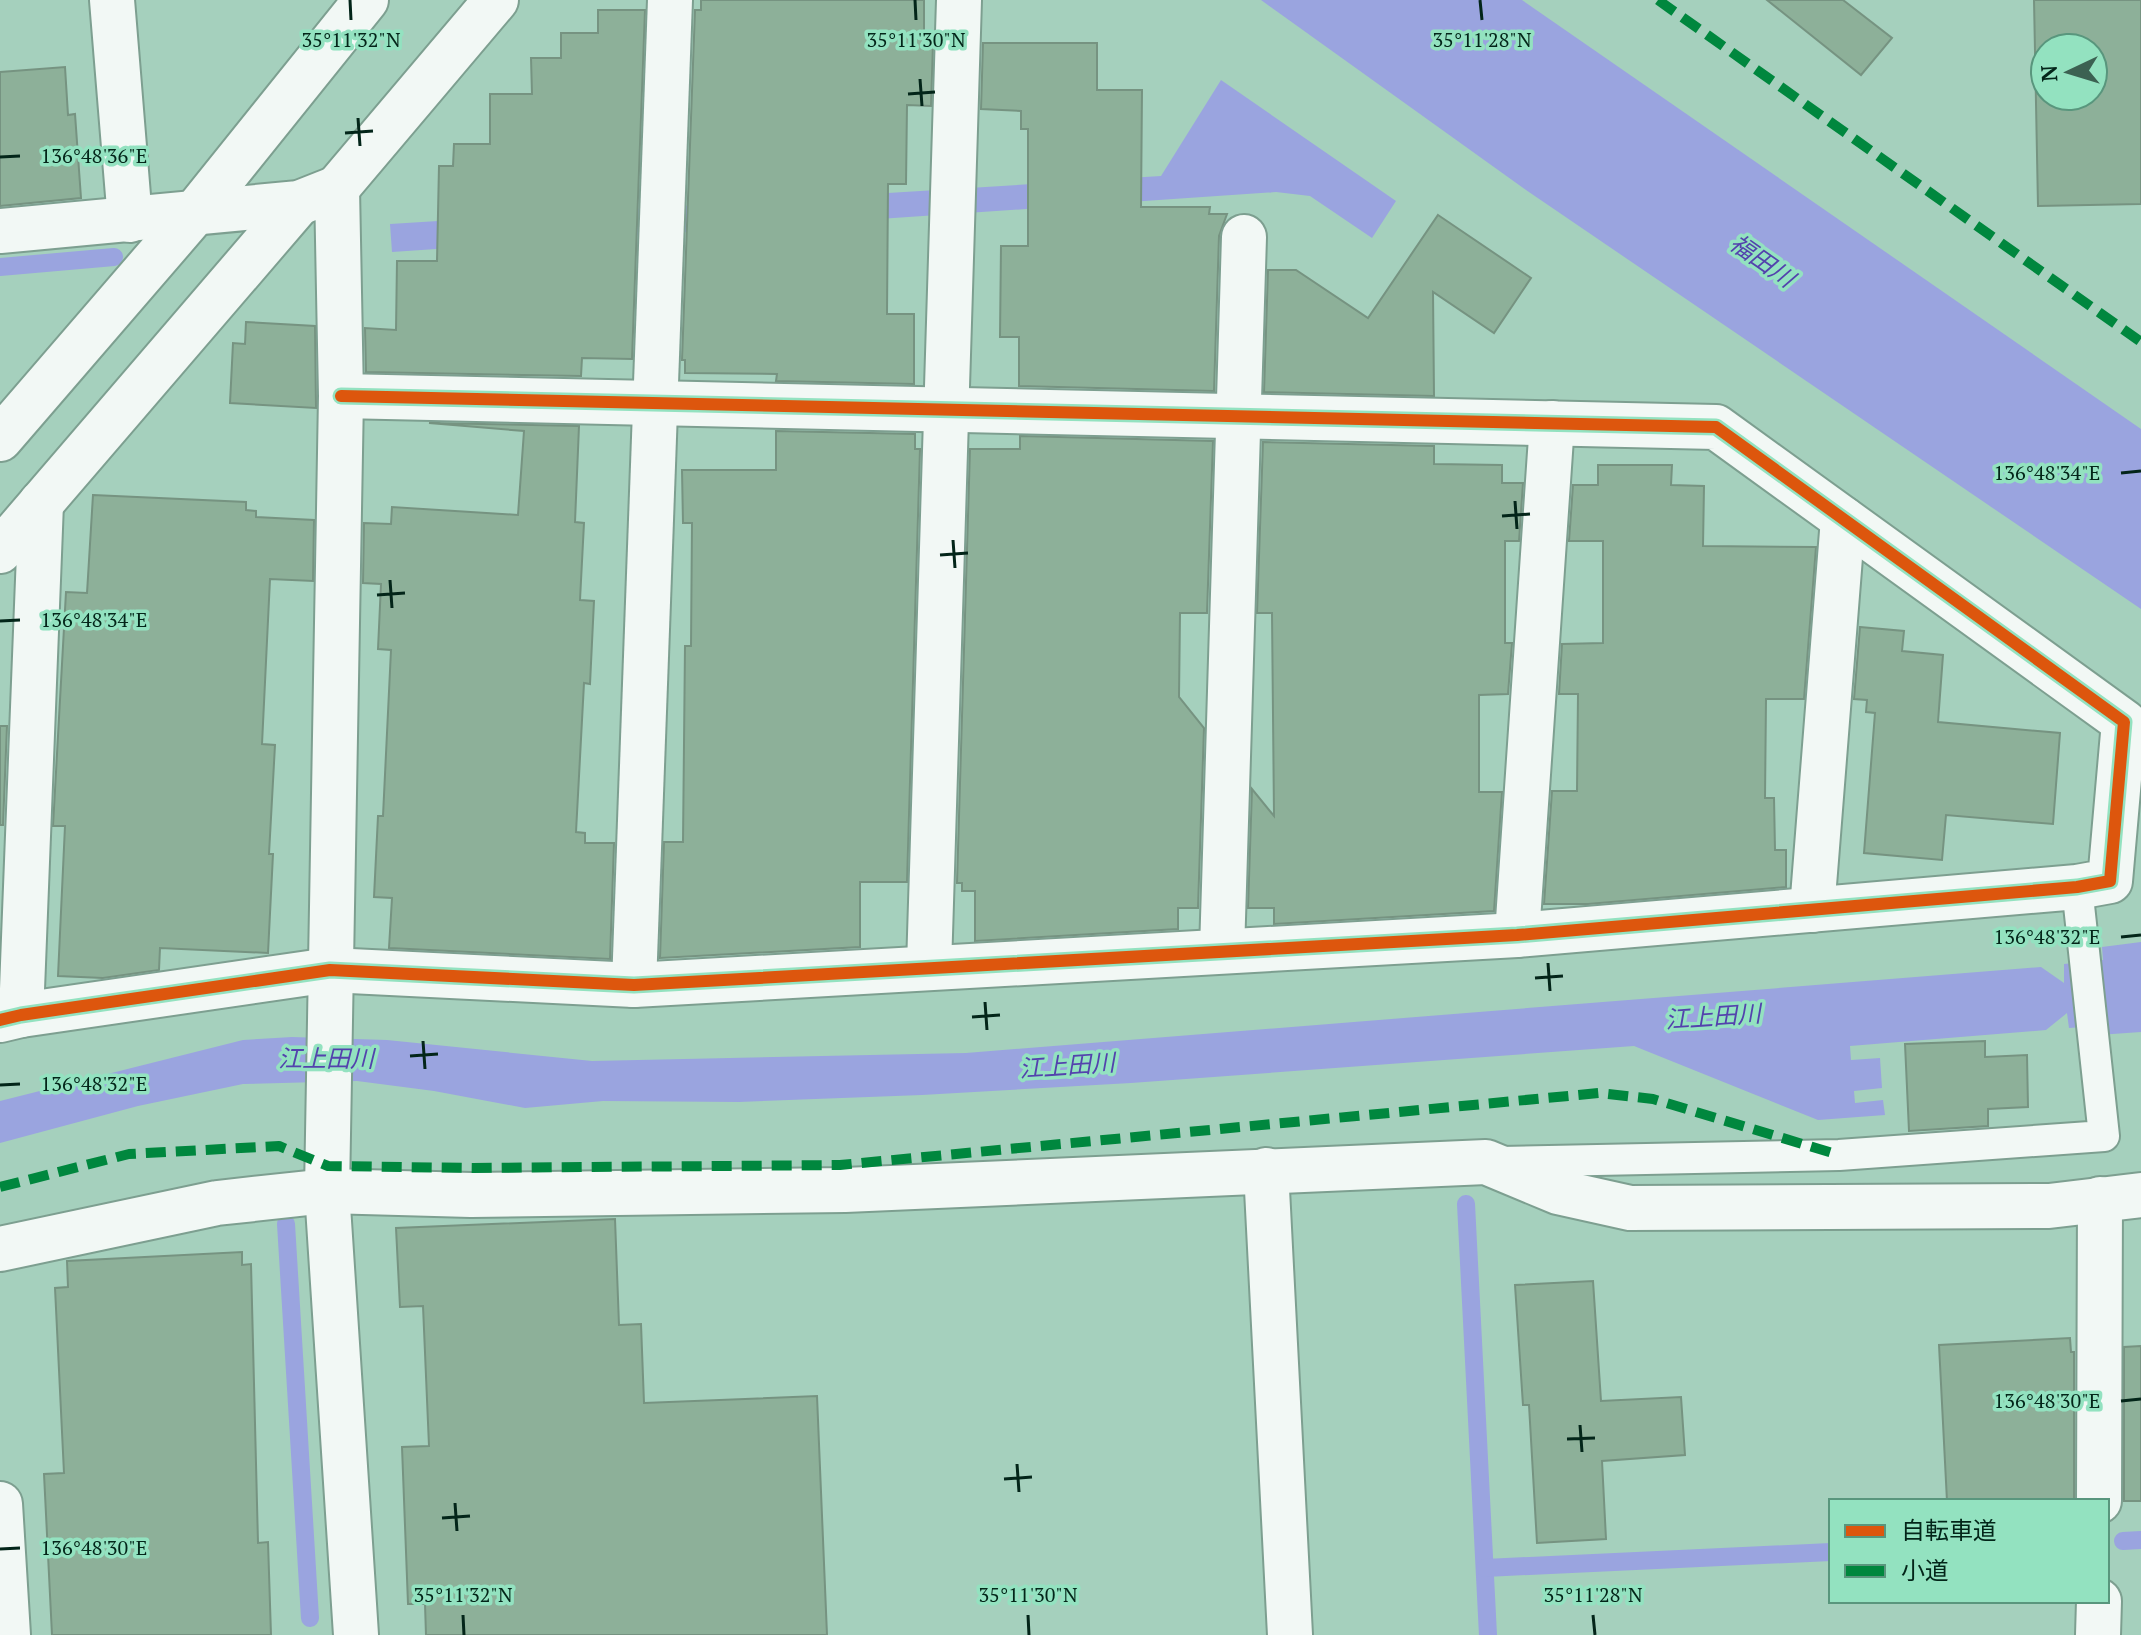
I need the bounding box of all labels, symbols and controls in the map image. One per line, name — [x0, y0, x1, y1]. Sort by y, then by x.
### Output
text: 35°11'32"N — [301, 26, 401, 53]
text: 35°11'30"N — [866, 26, 966, 53]
text: 35°11'28"N — [1432, 26, 1532, 53]
north arrow — [2029, 32, 2109, 112]
text: N — [2033, 64, 2064, 83]
text: 136°48'36"E — [41, 142, 147, 169]
water label: 福田川 — [1724, 226, 1804, 296]
text: 136°48'34"E — [1994, 459, 2100, 486]
text: 136°48'34"E — [41, 606, 147, 633]
text: 136°48'32"E — [1994, 923, 2100, 950]
water label: 江上田川 — [1664, 996, 1765, 1035]
water label: 江上田川 — [278, 1042, 377, 1074]
water label: 江上田川 — [1018, 1045, 1119, 1084]
text: 136°48'32"E — [41, 1070, 147, 1097]
text: 136°48'30"E — [1994, 1387, 2100, 1414]
legend — [1829, 1499, 2109, 1603]
text: 自転車道 — [1901, 1514, 1997, 1546]
text: 136°48'30"E — [41, 1534, 147, 1561]
text: 小道 — [1901, 1554, 1949, 1586]
text: 35°11'32"N — [413, 1581, 513, 1608]
text: 35°11'30"N — [978, 1581, 1078, 1608]
text: 35°11'28"N — [1543, 1581, 1643, 1608]

